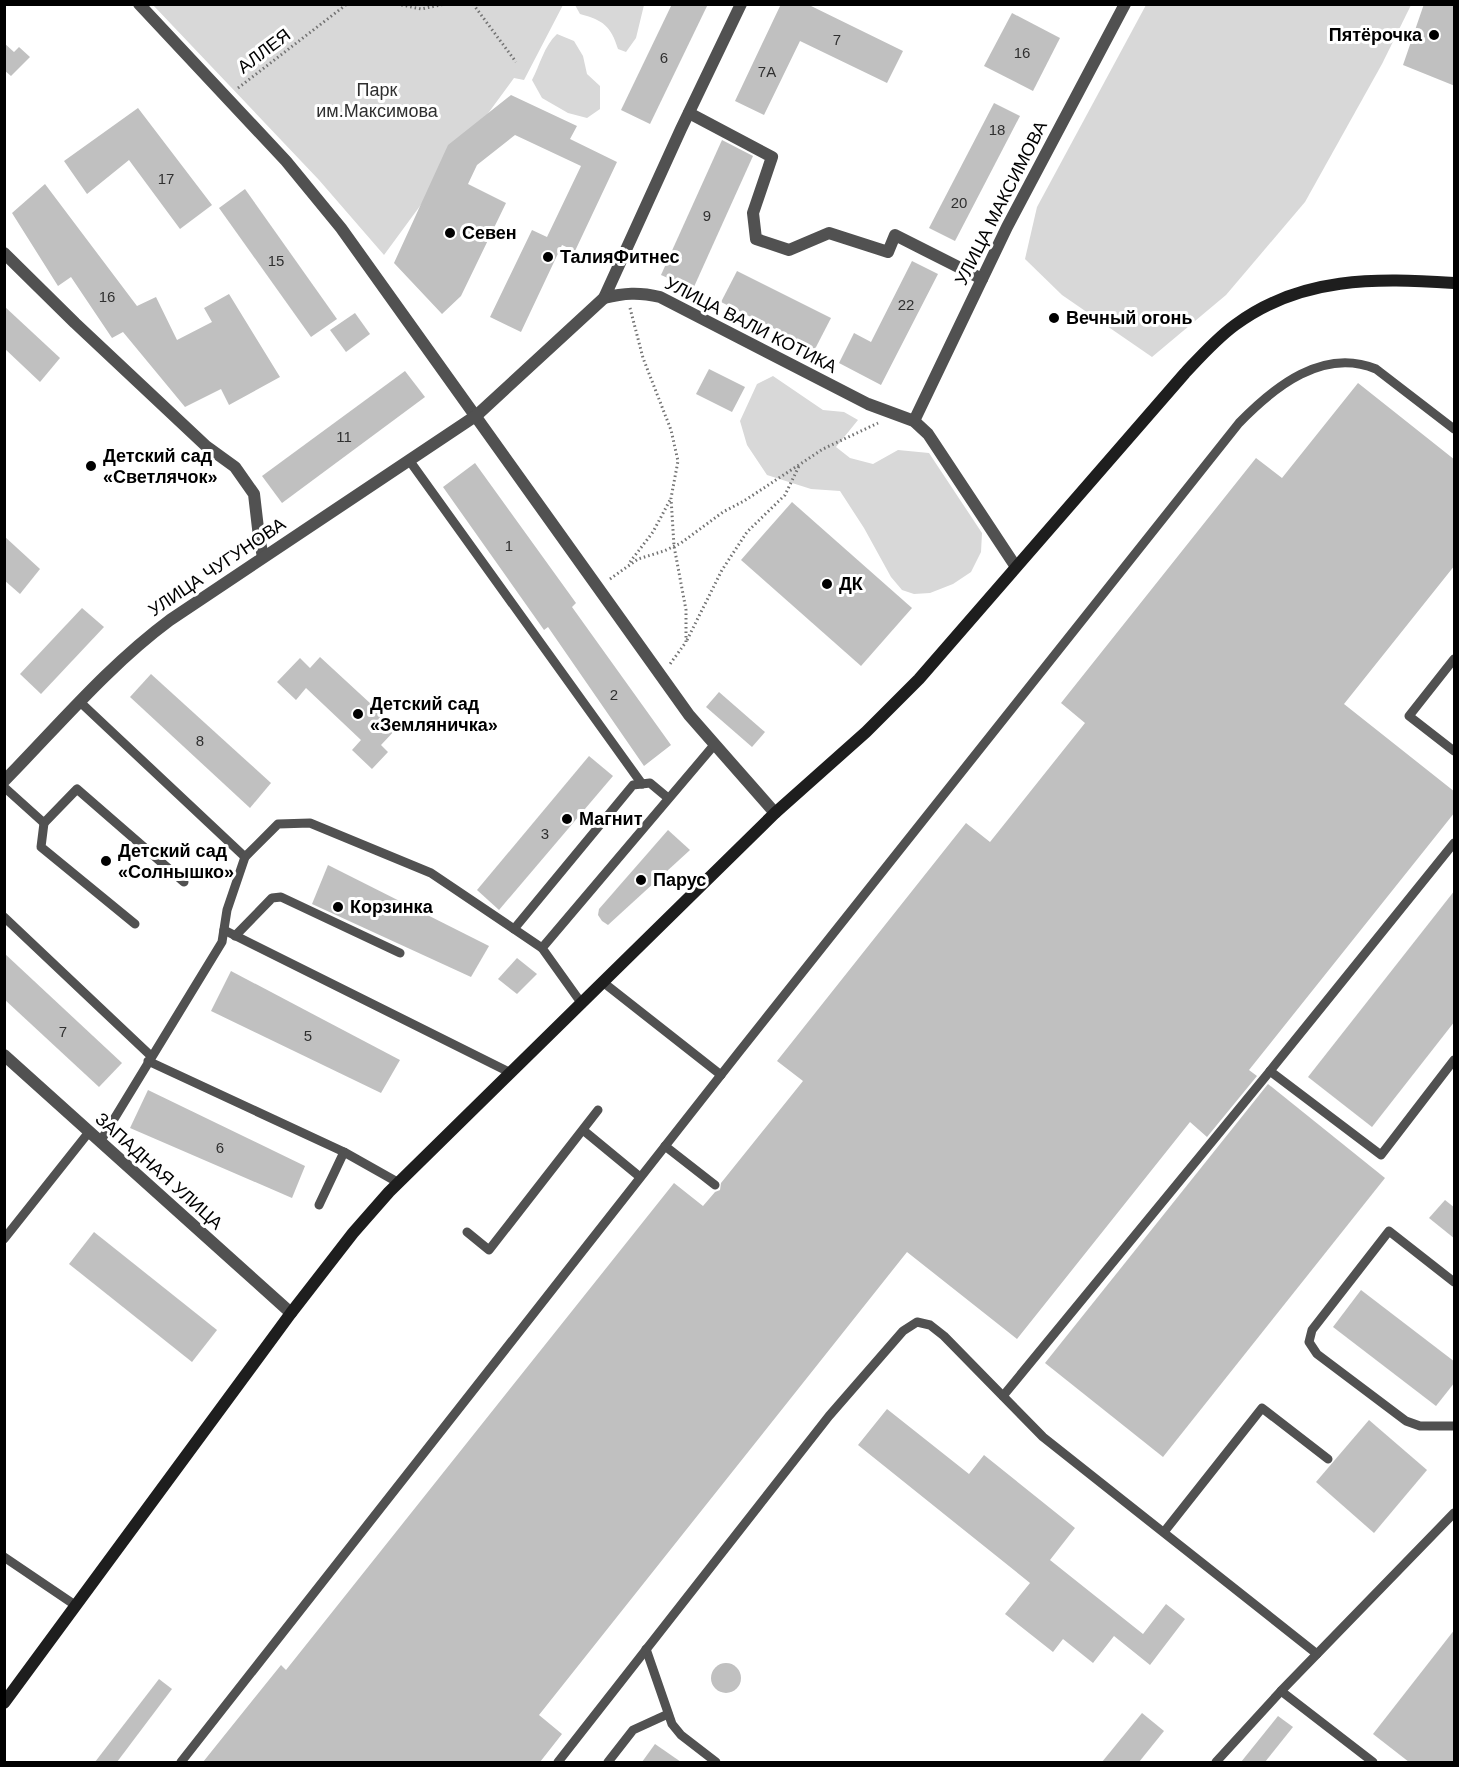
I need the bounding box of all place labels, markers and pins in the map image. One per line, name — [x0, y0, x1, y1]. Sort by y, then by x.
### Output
place label: Пятёрочка — [1329, 25, 1423, 45]
marker: Пятёрочка — [1427, 28, 1441, 42]
place label: Севен — [462, 223, 517, 243]
marker: Севен — [443, 226, 457, 240]
place label: ТалияФитнес — [560, 247, 679, 267]
marker: ТалияФитнес — [541, 250, 555, 264]
place label: Вечный огонь — [1066, 308, 1193, 328]
marker: Вечный огонь — [1047, 311, 1061, 325]
place label: Детский сад «Светлячок» — [103, 446, 218, 487]
marker: Детский сад «Светлячок» — [84, 459, 98, 473]
place label: ДК — [839, 574, 864, 594]
marker: ДК — [820, 577, 834, 591]
place label: Детский сад «Земляничка» — [370, 694, 498, 735]
marker: Детский сад «Земляничка» — [351, 707, 365, 721]
place label: Магнит — [579, 809, 643, 829]
marker: Магнит — [560, 812, 574, 826]
place label: Детский сад «Солнышко» — [118, 841, 234, 882]
marker: Детский сад «Солнышко» — [99, 854, 113, 868]
place label: Парус — [653, 870, 706, 890]
marker: Парус — [634, 873, 648, 887]
place label: Корзинка — [350, 897, 434, 917]
marker: Корзинка — [331, 900, 345, 914]

